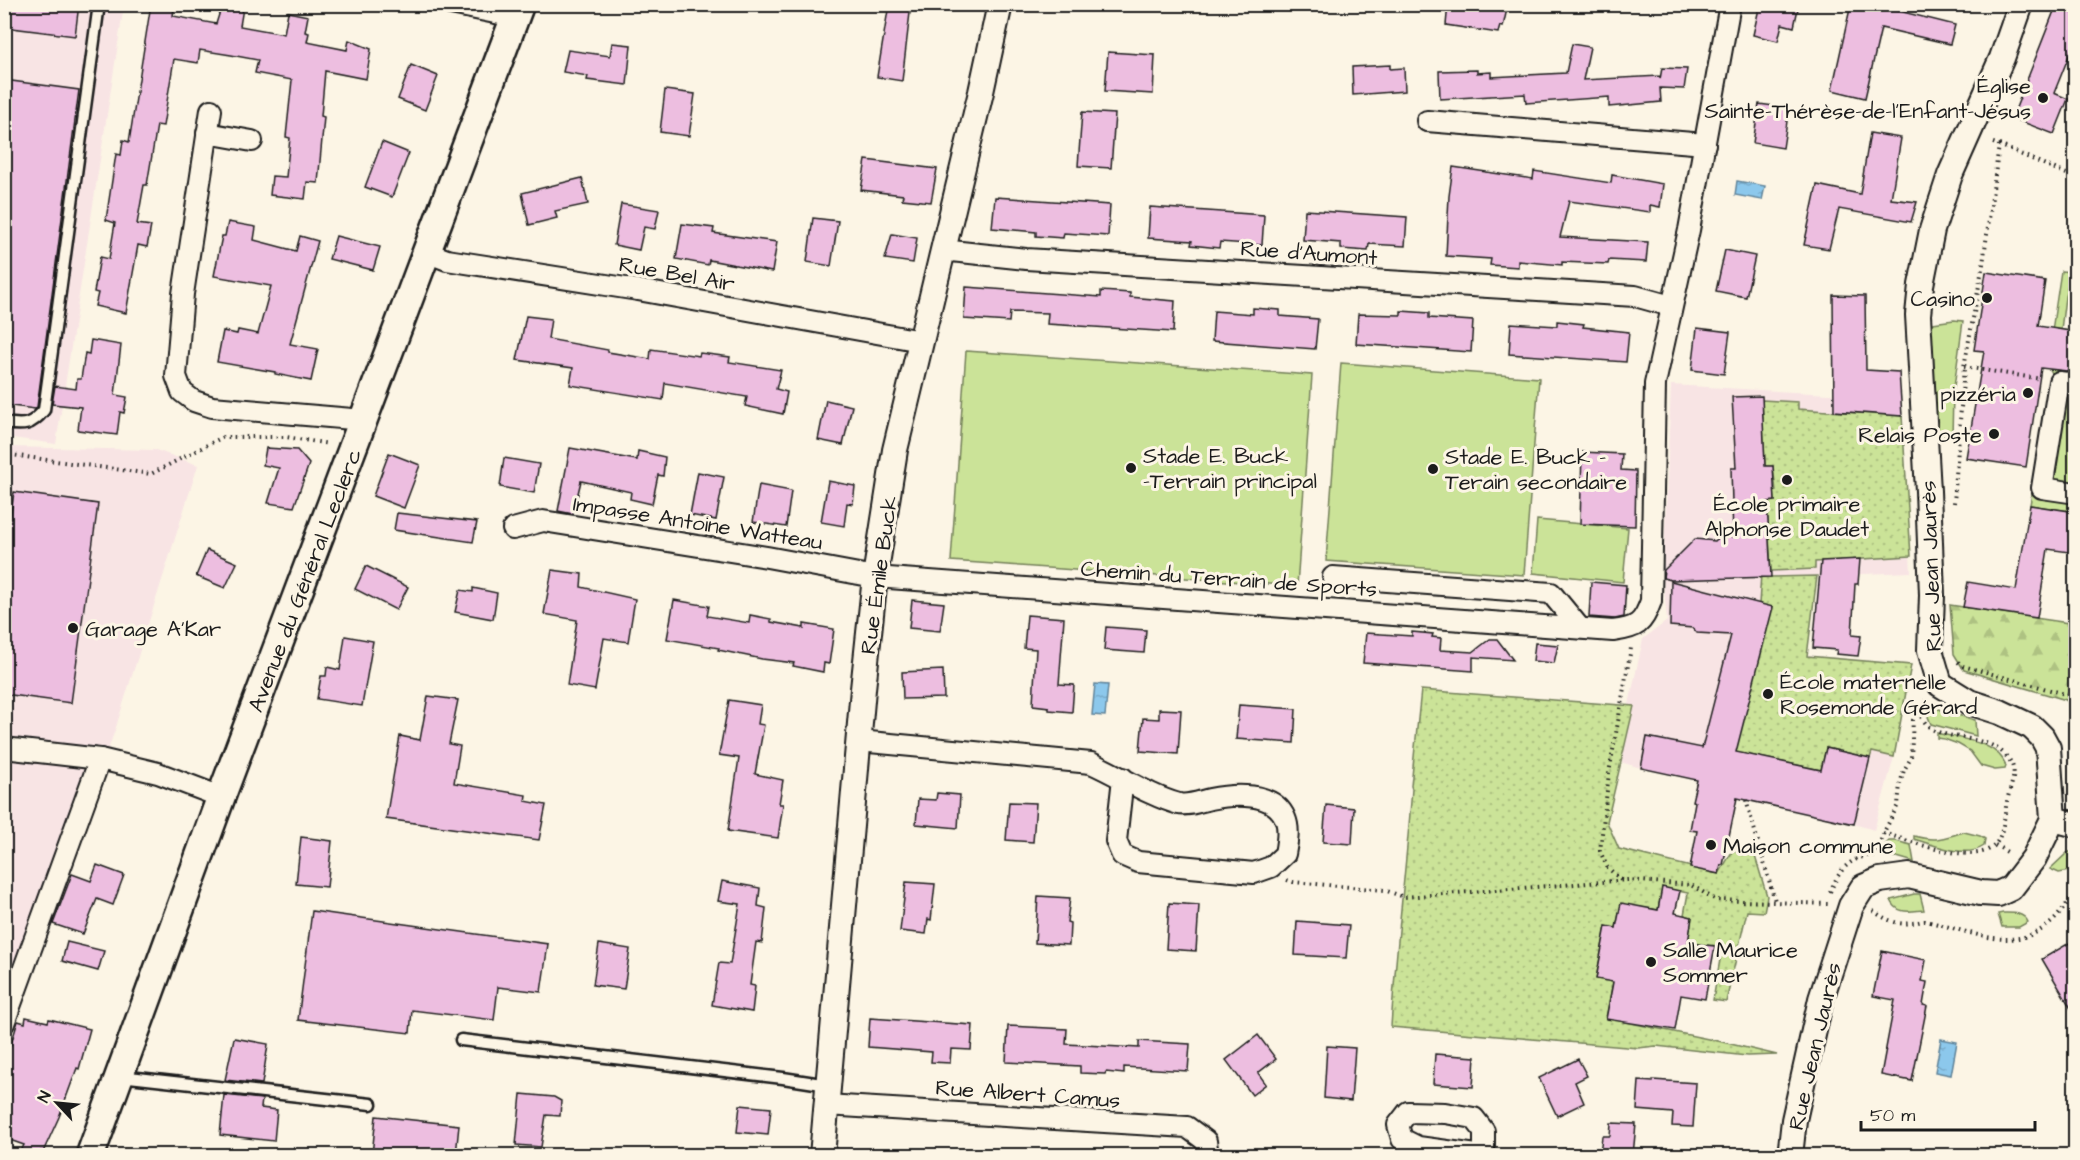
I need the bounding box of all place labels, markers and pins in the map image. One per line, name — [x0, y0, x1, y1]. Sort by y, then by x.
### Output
place label: Église Sainte-Thérèse-de-l'Enfant-Jésus — [1705, 71, 2031, 127]
marker: Église Sainte-Thérèse-de-l'Enfant-Jésus — [2036, 91, 2050, 105]
place label: Casino — [1910, 284, 1976, 315]
marker: Casino — [1980, 291, 1994, 305]
place label: pizzéria — [1940, 379, 2016, 410]
marker: pizzéria — [2021, 386, 2035, 400]
place label: Relais Poste — [1858, 420, 1982, 451]
marker: Relais Poste — [1987, 427, 2001, 441]
place label: Stade E. Buck -Terrain principal — [1143, 441, 1317, 497]
place label: Stade E. Buck - Terain secondaire — [1445, 442, 1627, 498]
marker: Stade E. Buck -Terrain principal — [1124, 461, 1138, 475]
marker: Stade E. Buck - Terain secondaire — [1426, 462, 1440, 476]
marker: École primaire Alphonse Daudet — [1780, 473, 1794, 487]
place label: École primaire Alphonse Daudet — [1705, 489, 1869, 545]
place label: Garage A'Kar — [85, 614, 221, 646]
marker: Garage A'Kar — [66, 621, 80, 635]
place label: École maternelle Rosemonde Gérard — [1780, 667, 1977, 723]
marker: École maternelle Rosemonde Gérard — [1761, 687, 1775, 701]
place label: Maison commune — [1723, 831, 1894, 862]
marker: Maison commune — [1704, 838, 1718, 852]
place label: Salle Maurice Sommer — [1663, 935, 1798, 991]
marker: Salle Maurice Sommer — [1644, 955, 1658, 969]

